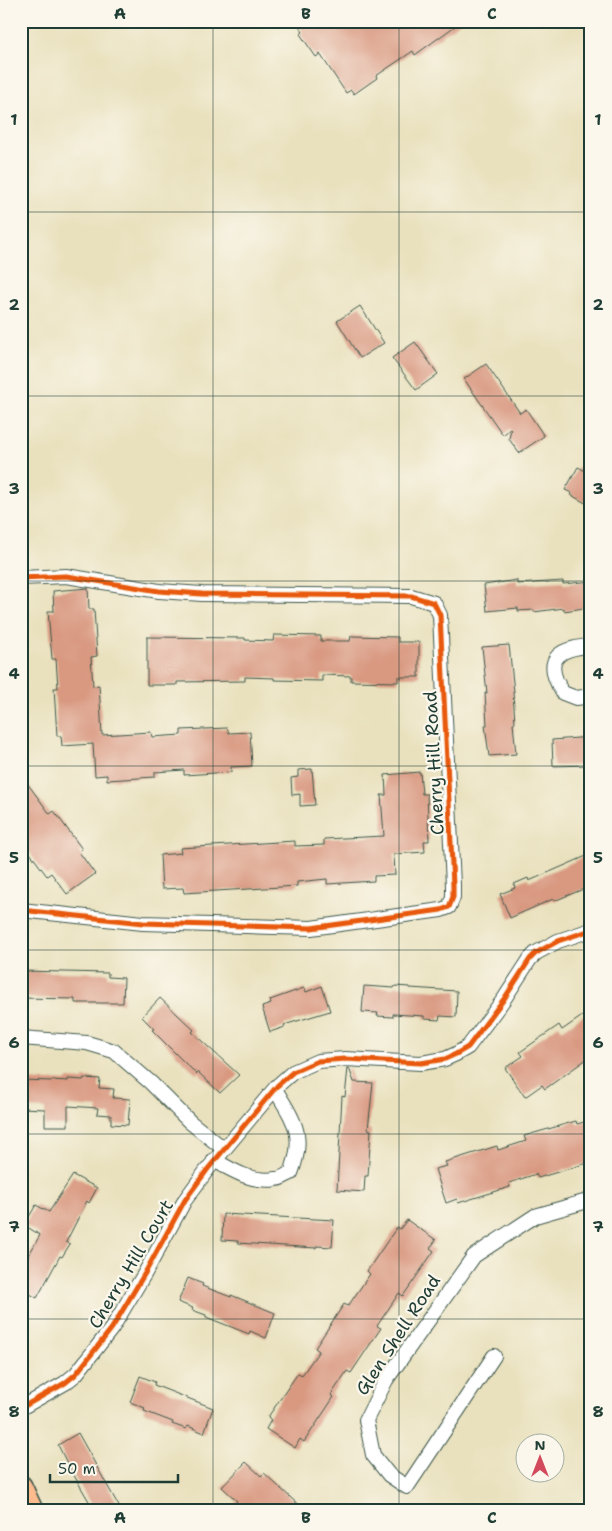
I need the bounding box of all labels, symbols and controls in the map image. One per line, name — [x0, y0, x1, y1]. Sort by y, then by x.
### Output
text: A — [114, 3, 126, 24]
text: B — [301, 3, 311, 24]
text: C — [487, 3, 497, 24]
text: 1 — [10, 109, 18, 130]
text: 1 — [594, 109, 602, 130]
text: 2 — [8, 294, 20, 315]
text: 2 — [592, 294, 604, 315]
text: 3 — [8, 478, 20, 499]
text: 3 — [592, 478, 604, 499]
text: 4 — [8, 663, 20, 684]
text: 4 — [592, 663, 604, 684]
street label: Cherry Hill Road — [418, 690, 450, 836]
text: 5 — [9, 847, 19, 868]
text: 5 — [593, 847, 603, 868]
text: 6 — [8, 1032, 20, 1053]
text: 6 — [592, 1032, 604, 1053]
street label: Cherry Hill Court — [83, 1195, 179, 1333]
text: 7 — [8, 1216, 20, 1237]
text: 7 — [592, 1216, 604, 1237]
street label: Glen Shell Road — [350, 1270, 446, 1400]
text: 8 — [8, 1401, 20, 1422]
text: 8 — [592, 1401, 604, 1422]
north arrow — [514, 1434, 564, 1484]
text: N — [534, 1436, 546, 1454]
scale bar — [50, 1451, 178, 1483]
text: 50 m — [58, 1459, 96, 1479]
text: A — [114, 1507, 126, 1528]
text: B — [301, 1507, 311, 1528]
text: C — [487, 1507, 497, 1528]

